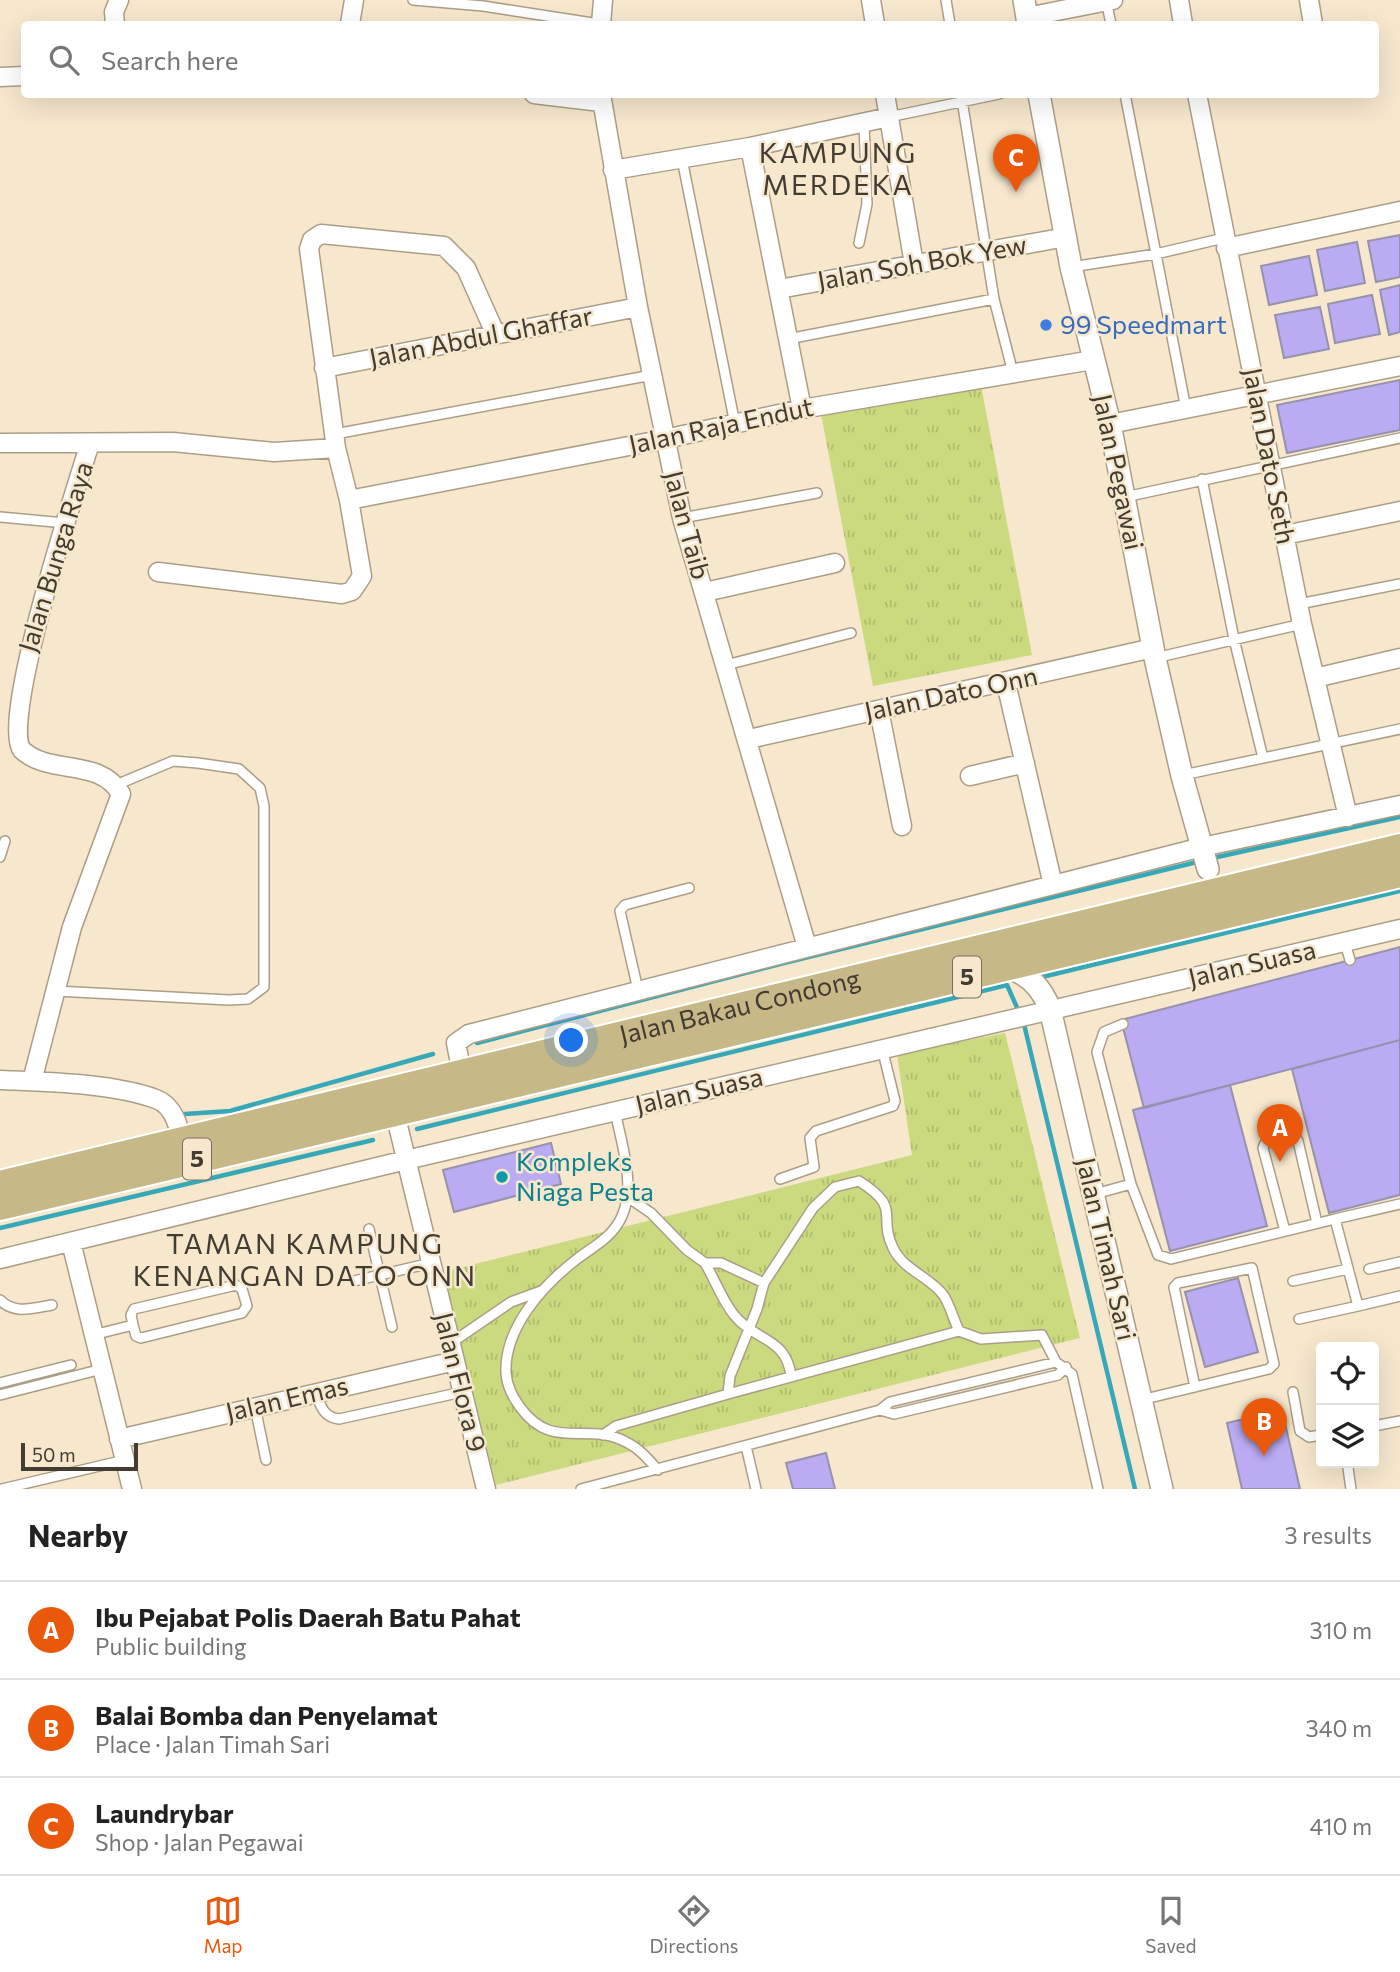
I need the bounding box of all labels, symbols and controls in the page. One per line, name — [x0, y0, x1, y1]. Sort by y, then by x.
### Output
search box — [21, 21, 1379, 98]
icon: search — [45, 41, 83, 79]
text: Search here — [101, 44, 239, 75]
pin: C — [993, 134, 1039, 192]
district label: KAMPUNG MERDEKA — [759, 135, 917, 201]
street label: Jalan Soh Bok Yew — [815, 228, 1029, 295]
street label: Jalan Abdul Ghaffar — [366, 299, 595, 372]
place label: 99 Speedmart — [1060, 308, 1227, 339]
marker: 99 Speedmart — [1038, 317, 1054, 333]
street label: Jalan Dato Seth — [1238, 365, 1303, 547]
street label: Jalan Raja Endut — [626, 390, 816, 459]
street label: Jalan Pegawai — [1088, 391, 1151, 553]
street label: Jalan Bunga Raya — [11, 458, 98, 655]
street label: Jalan Taib — [659, 467, 718, 582]
street label: Jalan Dato Onn — [861, 659, 1040, 726]
street label: Jalan Suasa — [1185, 933, 1319, 992]
road number: 5 — [953, 957, 981, 998]
street label: Jalan Bakau Condong — [616, 962, 863, 1049]
your location — [554, 1023, 588, 1057]
street label: Jalan Suasa — [632, 1060, 766, 1119]
pin: A — [1257, 1104, 1303, 1162]
road number: 5 — [183, 1139, 211, 1180]
place label: Kompleks Niaga Pesta — [516, 1145, 654, 1206]
street label: Jalan Timah Sari — [1071, 1154, 1144, 1343]
marker: Kompleks Niaga Pesta — [494, 1169, 510, 1185]
district label: TAMAN KAMPUNG KENANGAN DATO ONN — [133, 1226, 477, 1292]
street label: Jalan Flora 9 — [429, 1309, 494, 1455]
map controls — [1316, 1342, 1379, 1468]
button: locate — [1316, 1342, 1379, 1405]
street label: Jalan Emas — [222, 1368, 351, 1427]
pin: B — [1241, 1398, 1287, 1456]
button: layers — [1316, 1405, 1379, 1468]
scale bar — [21, 1440, 138, 1472]
text: 50 m — [32, 1443, 76, 1466]
text: Nearby — [28, 1516, 128, 1553]
text: 3 results — [1285, 1521, 1372, 1549]
text: Ibu Pejabat Polis Daerah Batu Pahat — [95, 1601, 521, 1632]
text: A — [43, 1616, 59, 1644]
text: 310 m — [1310, 1616, 1372, 1644]
text: Public building — [95, 1632, 246, 1660]
text: Balai Bomba dan Penyelamat — [95, 1699, 438, 1730]
text: B — [43, 1714, 59, 1742]
text: 340 m — [1306, 1714, 1372, 1742]
text: Place · Jalan Timah Sari — [95, 1730, 330, 1758]
text: Laundrybar — [95, 1797, 234, 1828]
text: C — [43, 1812, 59, 1840]
text: 410 m — [1310, 1812, 1372, 1840]
text: Shop · Jalan Pegawai — [95, 1828, 304, 1856]
tab: Map — [203, 1892, 243, 1957]
tab: Directions — [649, 1892, 739, 1957]
tab: Saved — [1145, 1892, 1197, 1957]

